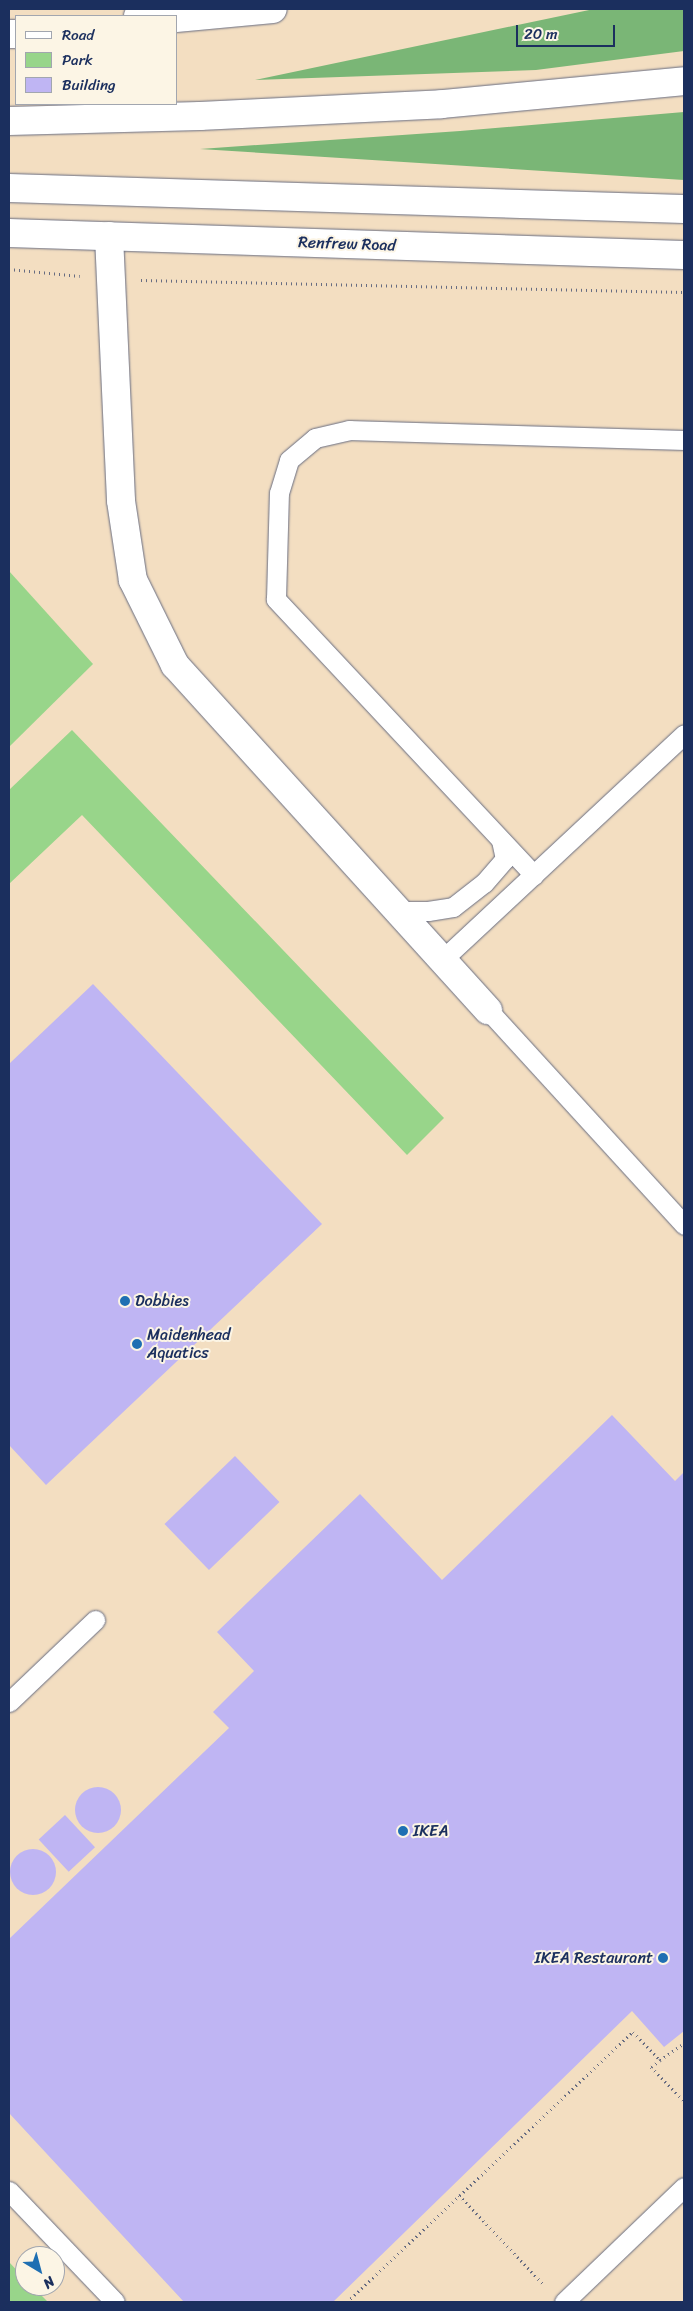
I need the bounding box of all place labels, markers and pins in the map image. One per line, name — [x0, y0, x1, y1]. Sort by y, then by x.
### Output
place label: Dobbies — [135, 1291, 189, 1311]
marker: Dobbies — [119, 1295, 131, 1307]
place label: Maidenhead Aquatics — [147, 1325, 230, 1363]
marker: Maidenhead Aquatics — [131, 1338, 143, 1350]
place label: IKEA — [413, 1821, 448, 1841]
marker: IKEA — [397, 1825, 409, 1837]
place label: IKEA Restaurant — [534, 1948, 653, 1968]
marker: IKEA Restaurant — [657, 1952, 669, 1964]

